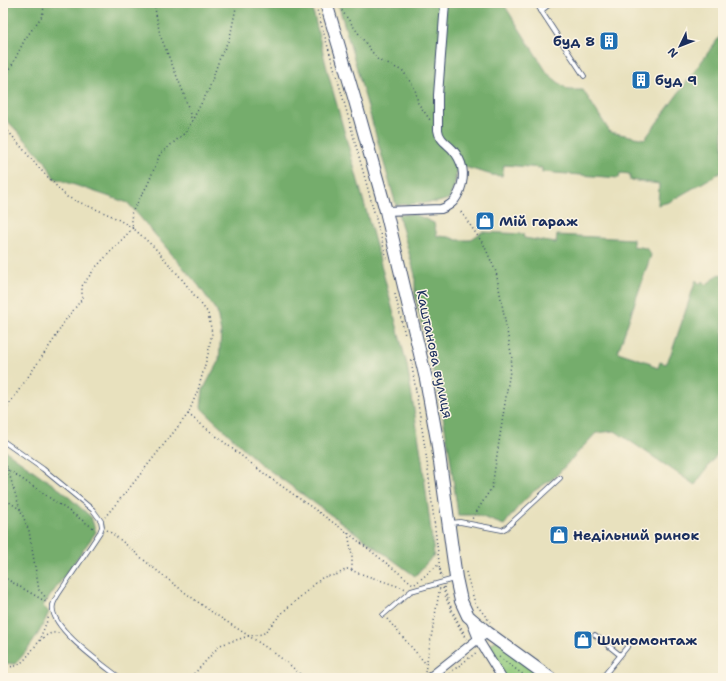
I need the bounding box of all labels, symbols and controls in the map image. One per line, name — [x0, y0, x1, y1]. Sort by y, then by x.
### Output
north arrow — [660, 26, 700, 66]
building icon: буд 8 — [598, 30, 620, 52]
place label: буд 8 — [553, 32, 595, 50]
text: N — [664, 44, 682, 61]
building icon: буд 9 — [630, 69, 652, 91]
place label: буд 9 — [655, 71, 697, 89]
shop icon: Мій гараж — [474, 210, 496, 232]
place label: Мій гараж — [499, 212, 578, 230]
street label: Каштанова вулиця — [413, 288, 457, 420]
shop icon: Недільний ринок — [548, 524, 570, 546]
place label: Недільний ринок — [573, 526, 699, 544]
shop icon: Шиномонтаж — [572, 629, 594, 651]
place label: Шиномонтаж — [597, 631, 697, 649]

